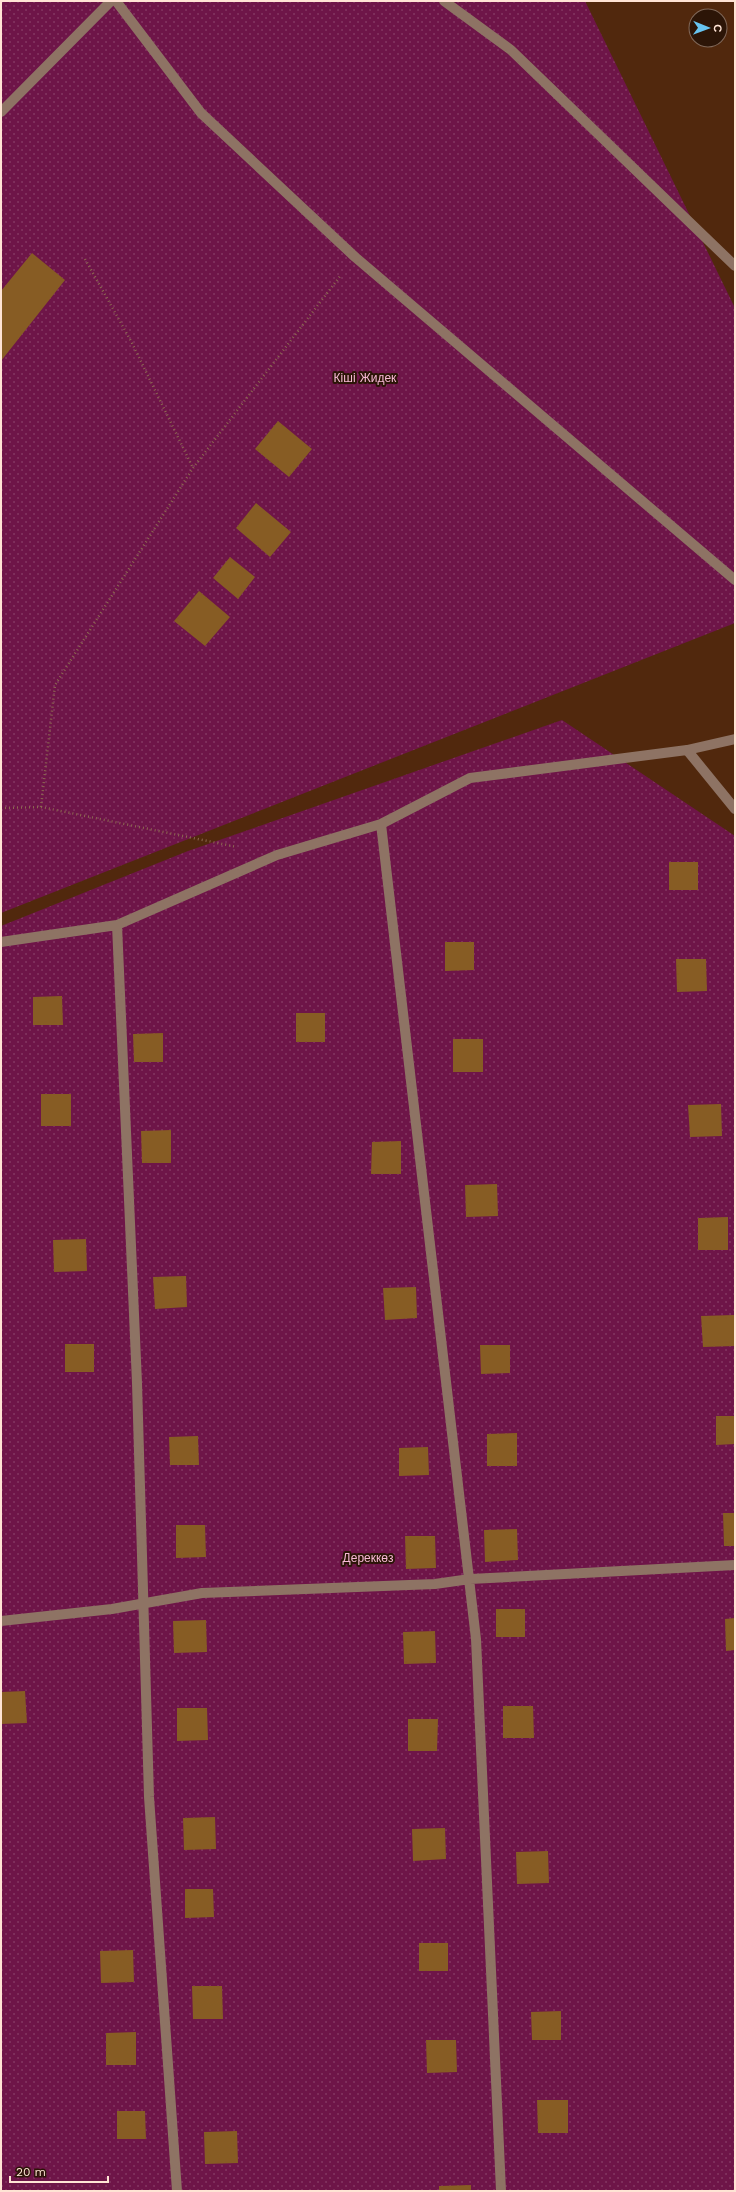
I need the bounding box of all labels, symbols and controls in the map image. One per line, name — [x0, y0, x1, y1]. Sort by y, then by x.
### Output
north arrow — [688, 8, 728, 48]
text: С — [711, 24, 724, 32]
park label: Кіші Жидек — [334, 371, 397, 385]
park label: Дереккөз — [343, 1551, 394, 1565]
scale bar — [10, 2158, 108, 2184]
text: 20 m — [16, 2165, 46, 2179]

